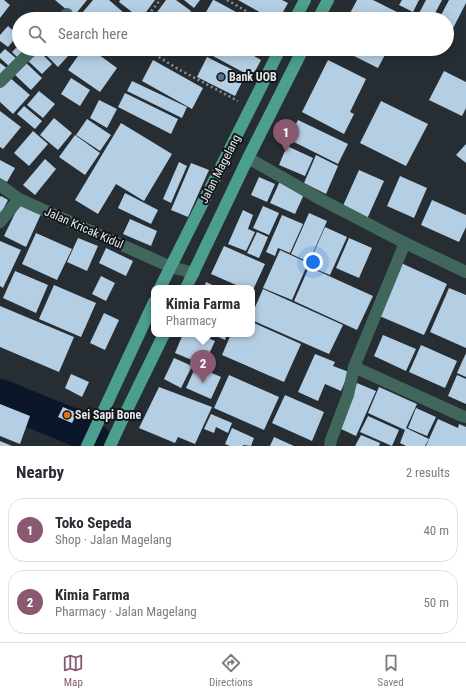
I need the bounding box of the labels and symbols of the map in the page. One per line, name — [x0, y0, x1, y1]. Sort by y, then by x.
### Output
place label: Bank UOB — [229, 70, 277, 84]
marker: Bank UOB — [216, 72, 226, 82]
pin: 1 — [273, 119, 299, 152]
street label: Jalan Magelang — [197, 132, 243, 206]
street label: Jalan Kricak Kidul — [42, 204, 126, 252]
your location — [303, 252, 323, 272]
pin: 2 — [190, 350, 216, 383]
place label: Sei Sapi Bone — [75, 408, 141, 422]
marker: Sei Sapi Bone — [62, 410, 72, 420]

